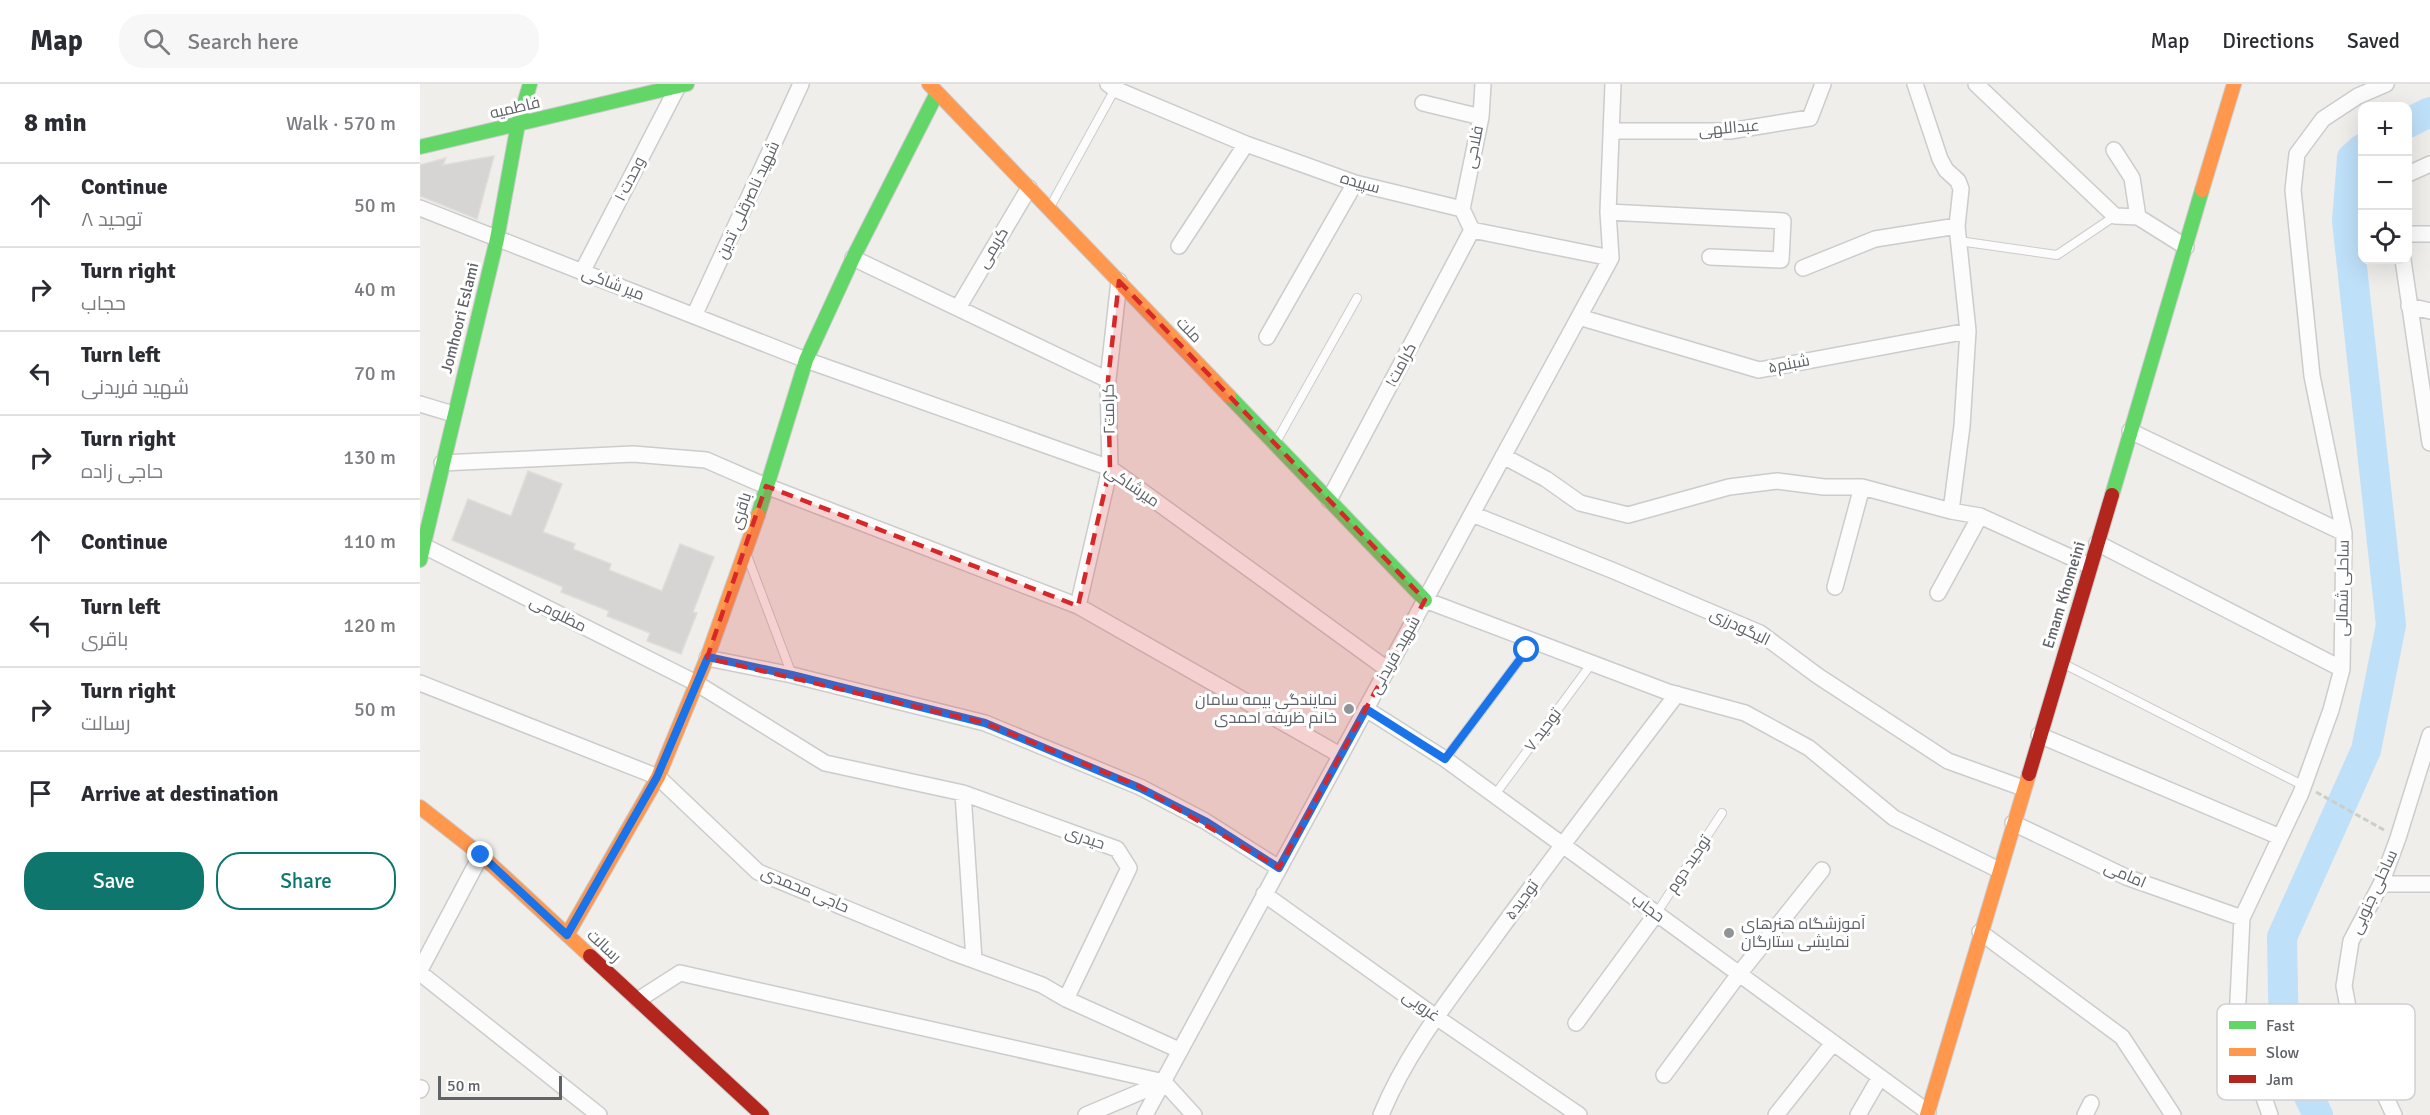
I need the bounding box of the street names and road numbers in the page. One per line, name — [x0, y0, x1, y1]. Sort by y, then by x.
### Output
street label: فاطمیه — [488, 93, 542, 123]
street label: عبداللهی — [1698, 115, 1760, 141]
street label: فلاحی — [1460, 124, 1488, 170]
street label: شهید ناصرقلی تدین — [712, 138, 784, 262]
street label: وحدت۱۰ — [610, 153, 650, 205]
street label: سپیده — [1338, 168, 1382, 198]
street label: کریمی — [973, 224, 1013, 272]
street label: Jomhoori Eslami — [437, 260, 483, 376]
street label: میر شاکی — [579, 263, 647, 305]
street label: ملت — [1172, 313, 1206, 347]
street label: کرامت۱ — [1381, 339, 1421, 391]
street label: شبنم۵ — [1767, 350, 1812, 379]
street label: کرامت۲ — [1099, 383, 1119, 435]
street label: میرشاکی — [1101, 460, 1163, 512]
street label: باقری — [726, 490, 756, 532]
street label: Emam Khomeini — [2038, 539, 2090, 651]
street label: ساحلی شمالی — [2332, 539, 2354, 637]
street label: مظلومی — [526, 591, 590, 637]
street label: الیگودرزی — [1707, 604, 1773, 650]
street label: شهید فریدنی — [1365, 612, 1425, 698]
street label: توحید ۷ — [1520, 704, 1566, 756]
street label: حیدری — [1063, 822, 1107, 854]
street label: توحید دوم — [1662, 831, 1717, 897]
street label: ساحلی جنوبی — [2346, 847, 2402, 937]
street label: امامی — [2101, 857, 2149, 893]
street label: حاجی محمدی — [758, 862, 852, 918]
street label: توحید۵ — [1501, 876, 1544, 924]
street label: حجاب — [1628, 889, 1668, 927]
street label: رسالت — [583, 925, 625, 967]
street label: غروبی — [1398, 986, 1444, 1026]

